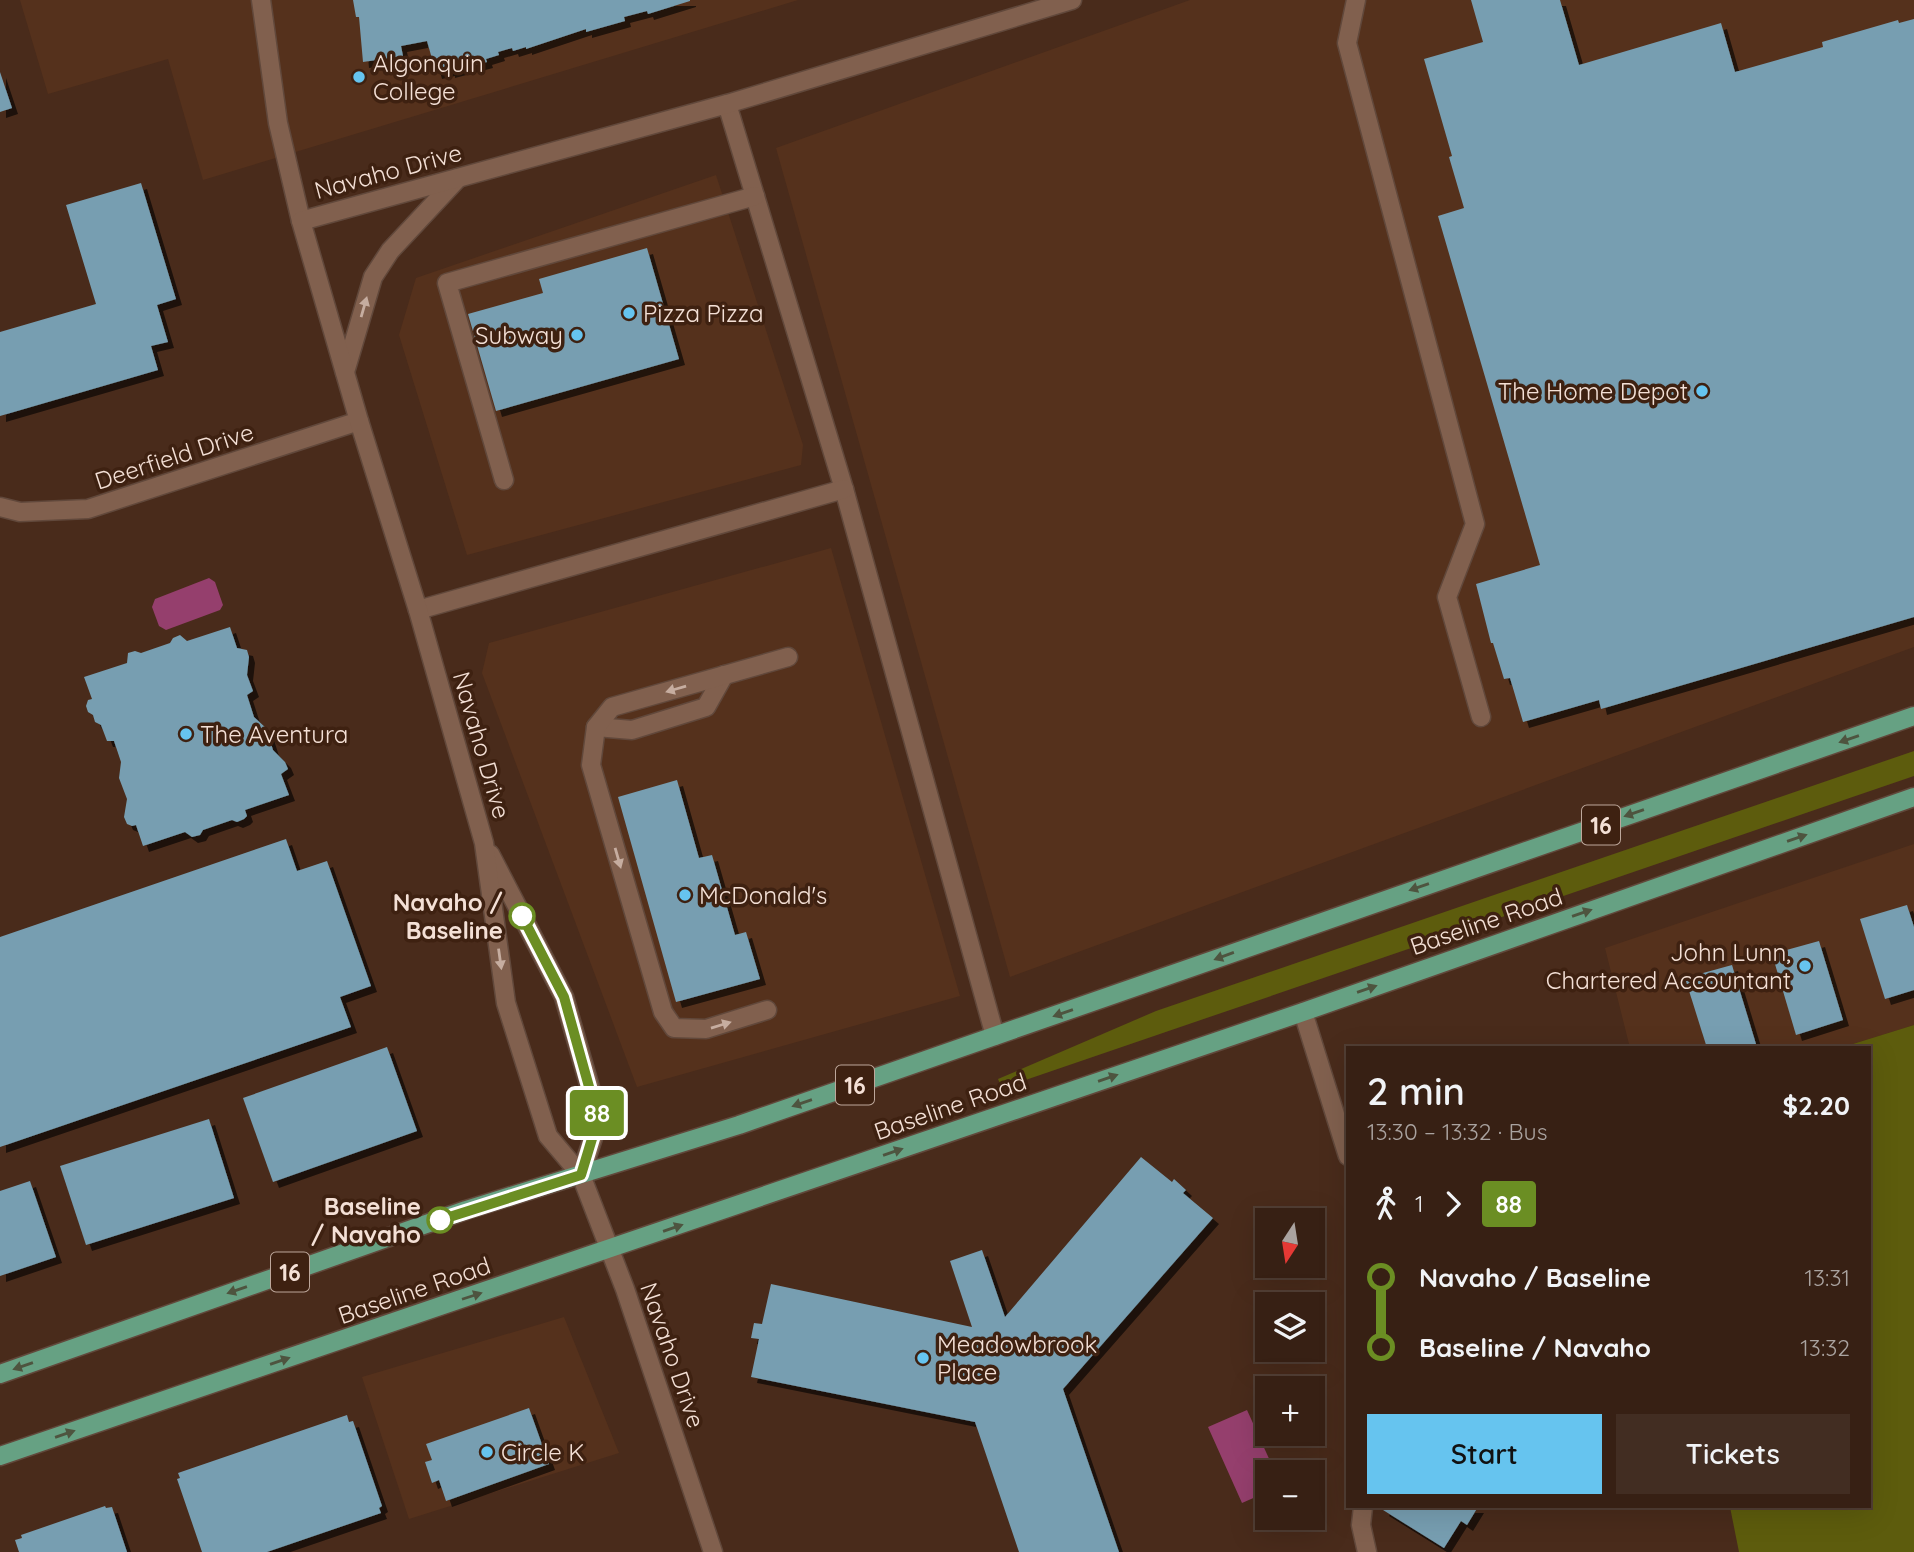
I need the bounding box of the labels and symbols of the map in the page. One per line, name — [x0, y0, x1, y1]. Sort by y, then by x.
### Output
place label: Algonquin College — [373, 48, 484, 106]
marker: Algonquin College — [351, 69, 367, 85]
street label: Navaho Drive — [311, 137, 465, 205]
one-way arrow — [359, 296, 369, 317]
place label: Pizza Pizza — [643, 298, 764, 328]
marker: Pizza Pizza — [621, 305, 637, 321]
place label: Subway — [475, 320, 563, 350]
marker: Subway — [569, 327, 585, 343]
place label: The Home Depot — [1498, 376, 1688, 406]
marker: The Home Depot — [1694, 383, 1710, 399]
street label: Deerfield Drive — [91, 416, 257, 496]
street label: Navaho Drive — [447, 668, 517, 822]
one-way arrow — [665, 684, 686, 694]
place label: The Aventura — [200, 719, 348, 749]
marker: The Aventura — [178, 726, 194, 742]
one-way arrow — [1839, 734, 1860, 745]
road number: 16 — [1582, 806, 1620, 845]
one-way arrow — [1624, 808, 1645, 819]
one-way arrow — [1786, 832, 1807, 843]
one-way arrow — [613, 848, 623, 869]
place label: McDonald's — [699, 880, 827, 910]
street label: Baseline Road — [1406, 881, 1566, 961]
one-way arrow — [1409, 882, 1430, 893]
place label: Navaho / Baseline — [393, 887, 503, 945]
marker: McDonald's — [677, 887, 693, 903]
marker: Navaho / Baseline — [509, 903, 535, 929]
one-way arrow — [1571, 907, 1592, 918]
place label: John Lunn, Chartered Accountant — [1546, 937, 1791, 995]
one-way arrow — [495, 948, 506, 970]
one-way arrow — [1213, 951, 1234, 962]
marker: John Lunn, Chartered Accountant — [1797, 958, 1813, 974]
one-way arrow — [1357, 983, 1378, 994]
one-way arrow — [1053, 1008, 1074, 1018]
one-way arrow — [711, 1019, 732, 1029]
road number: 16 — [836, 1066, 874, 1104]
street label: Baseline Road — [870, 1066, 1030, 1146]
one-way arrow — [1097, 1072, 1118, 1083]
line badge: 88 — [566, 1090, 628, 1136]
one-way arrow — [791, 1098, 812, 1109]
one-way arrow — [882, 1146, 903, 1157]
place label: Baseline / Navaho — [311, 1191, 421, 1249]
marker: Baseline / Navaho — [427, 1207, 453, 1233]
north arrow — [1255, 1208, 1325, 1278]
one-way arrow — [662, 1222, 683, 1233]
street label: Baseline Road — [334, 1250, 494, 1330]
road number: 16 — [271, 1252, 309, 1292]
street label: Navaho Drive — [634, 1279, 712, 1431]
one-way arrow — [227, 1285, 248, 1296]
one-way arrow — [462, 1290, 483, 1301]
place label: Meadowbrook Place — [937, 1329, 1097, 1387]
marker: Meadowbrook Place — [915, 1350, 931, 1366]
one-way arrow — [270, 1355, 291, 1366]
one-way arrow — [12, 1361, 33, 1372]
one-way arrow — [54, 1428, 75, 1439]
place label: Circle K — [501, 1437, 585, 1467]
marker: Circle K — [479, 1444, 495, 1460]

